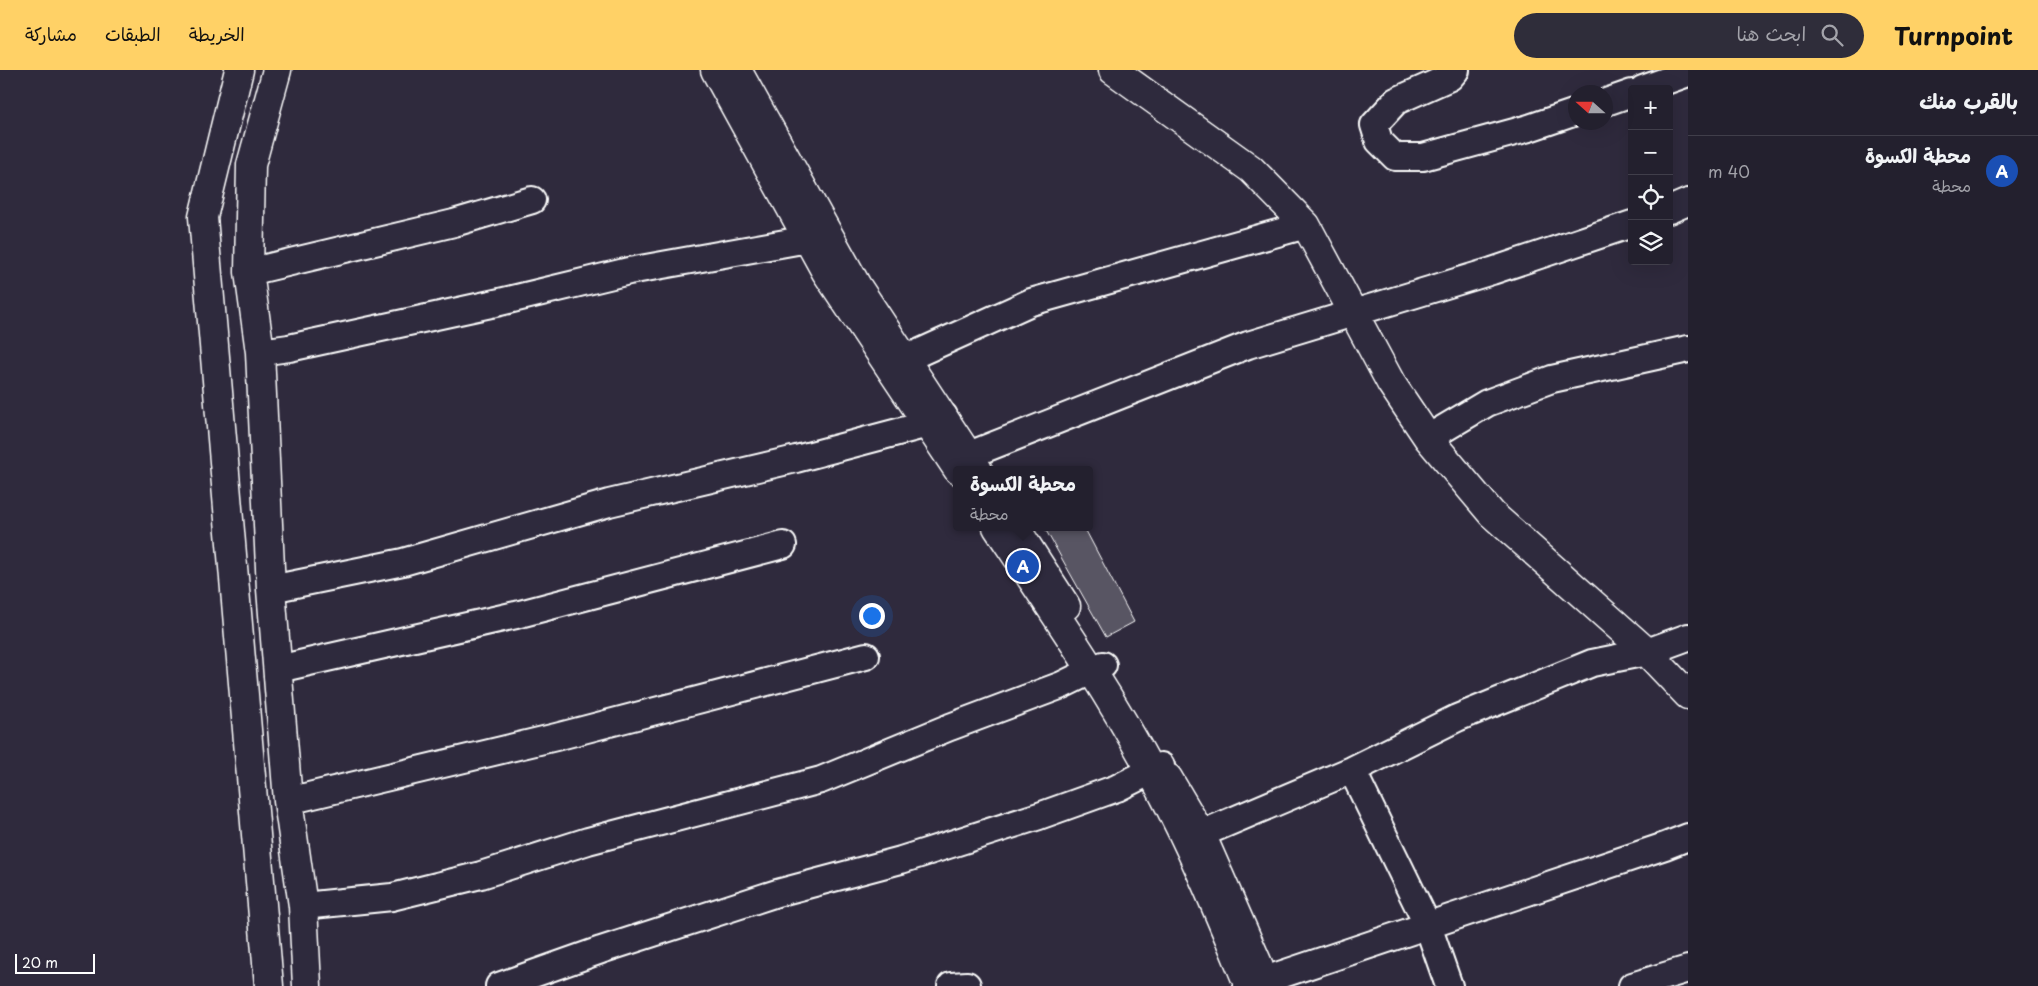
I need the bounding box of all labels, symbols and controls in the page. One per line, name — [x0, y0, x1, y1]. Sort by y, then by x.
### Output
search box — [1514, 13, 1864, 58]
text: Turnpoint — [1894, 17, 2013, 53]
text: ابحث هنا — [1736, 19, 1806, 47]
text: مشاركة — [25, 20, 77, 47]
text: الطبقات — [105, 20, 161, 47]
text: الخريطة — [189, 20, 245, 47]
icon: search — [1818, 21, 1846, 49]
text: بالقرب منك — [1919, 84, 2018, 116]
north arrow — [1568, 85, 1613, 130]
map controls — [1628, 85, 1673, 265]
button: + — [1628, 85, 1673, 130]
button: − — [1628, 130, 1673, 175]
text: محطة الكسوة — [1865, 141, 1971, 169]
text: 40 m — [1708, 159, 1750, 183]
text: A — [1996, 159, 2008, 183]
text: محطة — [1932, 173, 1971, 197]
button: locate — [1628, 175, 1673, 220]
button: layers — [1628, 220, 1673, 265]
popup — [953, 466, 1093, 531]
text: محطة الكسوة — [970, 469, 1076, 497]
text: محطة — [970, 501, 1009, 525]
pin: A — [1007, 547, 1039, 585]
your location — [859, 603, 885, 629]
scale bar — [15, 951, 95, 974]
text: 20 m — [22, 952, 58, 973]

